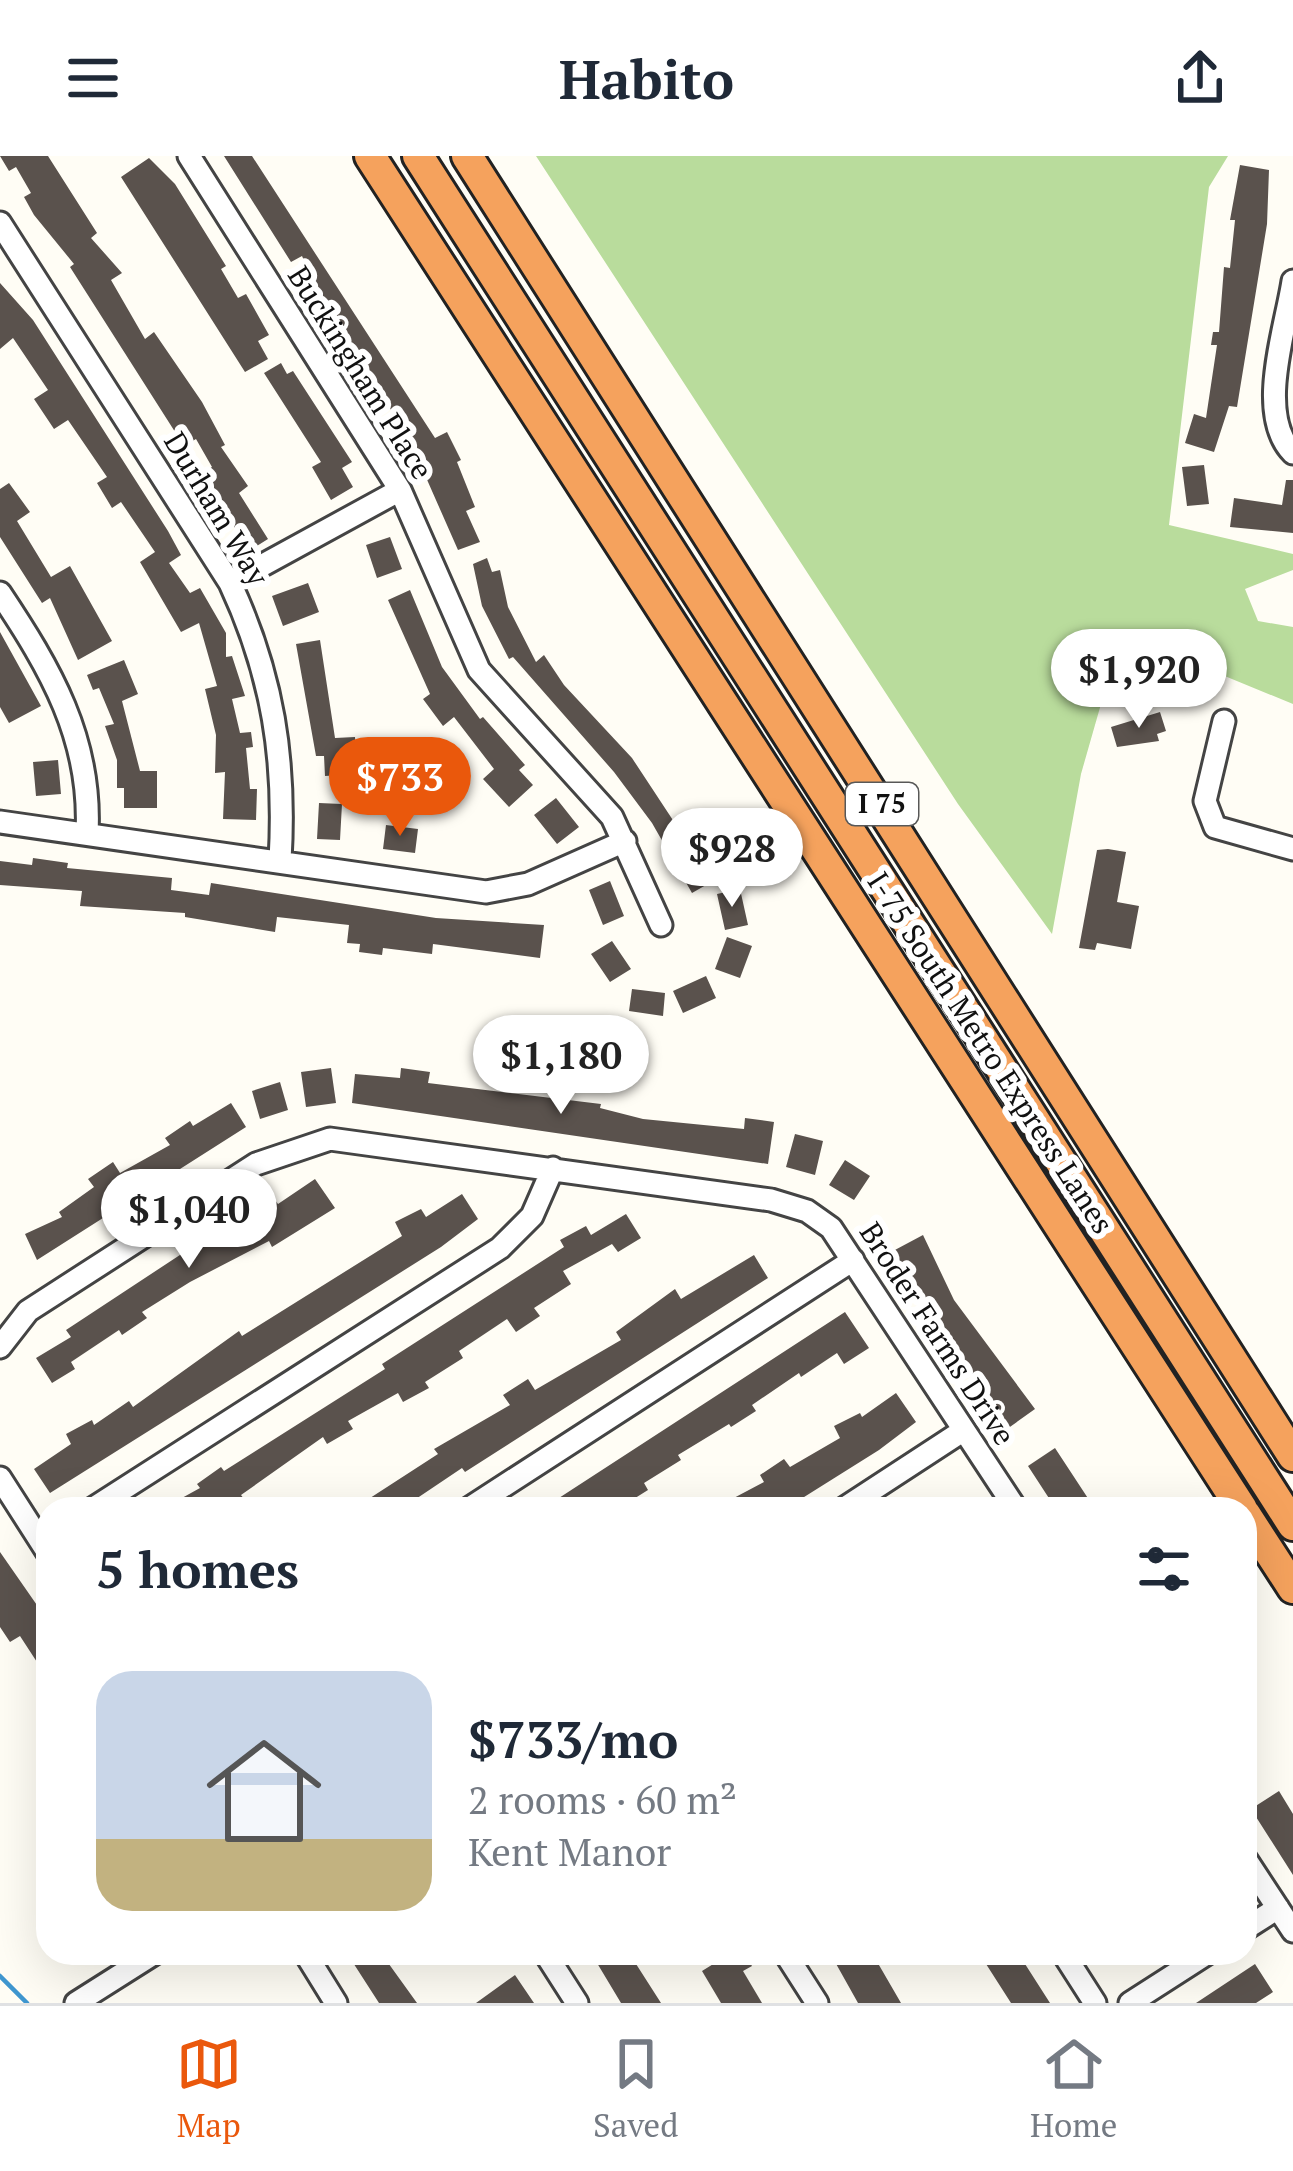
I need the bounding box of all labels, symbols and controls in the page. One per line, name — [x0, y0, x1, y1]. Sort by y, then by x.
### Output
text: Habito — [559, 43, 734, 114]
icon: menu — [60, 45, 126, 111]
icon: share — [1167, 45, 1233, 111]
street label: Buckingham Place — [279, 258, 443, 487]
street label: Durham Way — [155, 424, 279, 593]
pin: $1,920 — [1041, 629, 1237, 731]
text: $1,920 — [1078, 642, 1200, 694]
pin: $733 — [329, 737, 471, 839]
text: $733 — [356, 750, 444, 802]
road number: I 75 — [846, 783, 918, 825]
pin: $928 — [661, 808, 803, 910]
text: $928 — [688, 821, 776, 873]
street label: I-75 South Metro Express Lanes — [859, 864, 1123, 1241]
pin: $1,180 — [463, 1015, 659, 1117]
text: $1,180 — [500, 1028, 622, 1080]
pin: $1,040 — [91, 1169, 287, 1271]
text: $1,040 — [128, 1182, 250, 1234]
street label: Broder Farms Drive — [851, 1214, 1025, 1452]
text: 5 homes — [96, 1535, 299, 1603]
icon: filters — [1131, 1536, 1197, 1602]
text: $733/mo — [468, 1705, 678, 1773]
icon: home — [192, 1719, 336, 1863]
text: 2 rooms · 60 m² — [468, 1773, 737, 1825]
text: Kent Manor — [468, 1825, 671, 1877]
tab: Map — [176, 2031, 242, 2146]
tab: Saved — [593, 2031, 679, 2146]
tab: Home — [1030, 2031, 1117, 2146]

